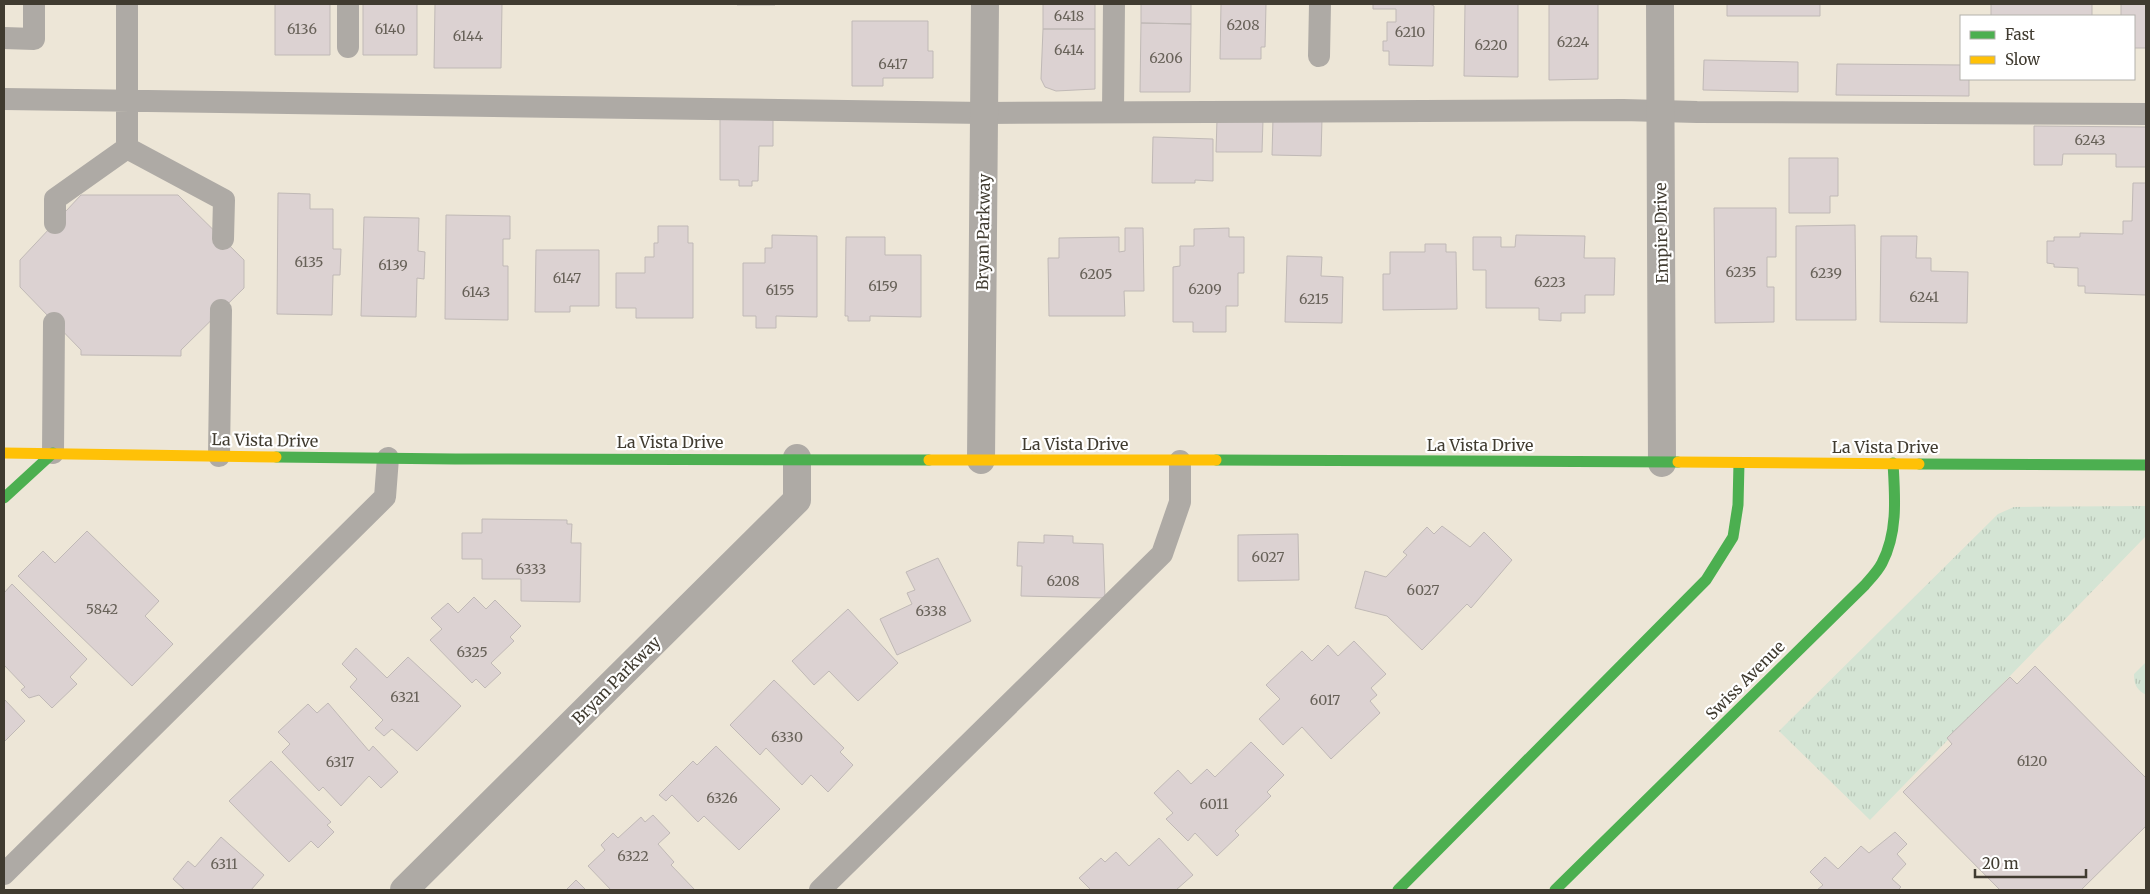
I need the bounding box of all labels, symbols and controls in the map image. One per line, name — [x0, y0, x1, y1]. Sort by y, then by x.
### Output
house number: 6418 — [1054, 7, 1084, 25]
legend — [1960, 15, 2135, 80]
house number: 6208 — [1226, 16, 1260, 34]
house number: 6136 — [287, 20, 317, 38]
house number: 6140 — [375, 20, 405, 38]
house number: 6210 — [1395, 23, 1425, 41]
text: Fast — [2005, 25, 2035, 44]
house number: 6144 — [453, 27, 484, 45]
house number: 6224 — [1557, 33, 1590, 51]
house number: 6220 — [1474, 36, 1508, 54]
house number: 6414 — [1054, 41, 1084, 59]
house number: 6206 — [1149, 49, 1183, 67]
text: Slow — [2005, 50, 2040, 69]
house number: 6417 — [878, 55, 908, 73]
house number: 6243 — [2074, 131, 2106, 149]
street label: Bryan Parkway — [972, 173, 994, 291]
street label: Empire Drive — [1650, 182, 1672, 284]
house number: 6135 — [295, 253, 323, 271]
house number: 6139 — [378, 256, 408, 274]
house number: 6235 — [1725, 263, 1757, 281]
house number: 6239 — [1810, 264, 1842, 282]
house number: 6205 — [1080, 265, 1112, 283]
house number: 6147 — [553, 269, 581, 287]
house number: 6223 — [1534, 273, 1566, 291]
house number: 6159 — [868, 277, 898, 295]
house number: 6209 — [1188, 280, 1222, 298]
house number: 6155 — [766, 281, 795, 299]
house number: 6143 — [462, 283, 490, 301]
house number: 6241 — [1909, 288, 1939, 306]
house number: 6215 — [1299, 290, 1329, 308]
street label: La Vista Drive — [212, 429, 318, 451]
street label: La Vista Drive — [617, 432, 723, 452]
street label: La Vista Drive — [1022, 434, 1128, 454]
street label: La Vista Drive — [1427, 435, 1533, 455]
street label: La Vista Drive — [1832, 437, 1938, 457]
house number: 6027 — [1252, 548, 1284, 566]
house number: 6333 — [516, 560, 546, 578]
house number: 6208 — [1046, 572, 1080, 590]
house number: 6027 — [1407, 581, 1439, 599]
house number: 5842 — [86, 600, 118, 618]
house number: 6338 — [915, 602, 947, 620]
street label: Bryan Parkway — [568, 631, 665, 728]
street label: Swiss Avenue — [1701, 636, 1789, 724]
house number: 6325 — [456, 643, 488, 661]
house number: 6321 — [390, 688, 420, 706]
house number: 6017 — [1310, 691, 1340, 709]
house number: 6330 — [771, 728, 803, 746]
house number: 6120 — [2017, 752, 2047, 770]
house number: 6317 — [326, 753, 354, 771]
house number: 6326 — [706, 789, 738, 807]
house number: 6011 — [1199, 795, 1229, 813]
scale bar — [1975, 846, 2086, 878]
house number: 6322 — [617, 847, 649, 865]
text: 20 m — [1982, 854, 2019, 873]
house number: 6311 — [210, 855, 238, 873]

